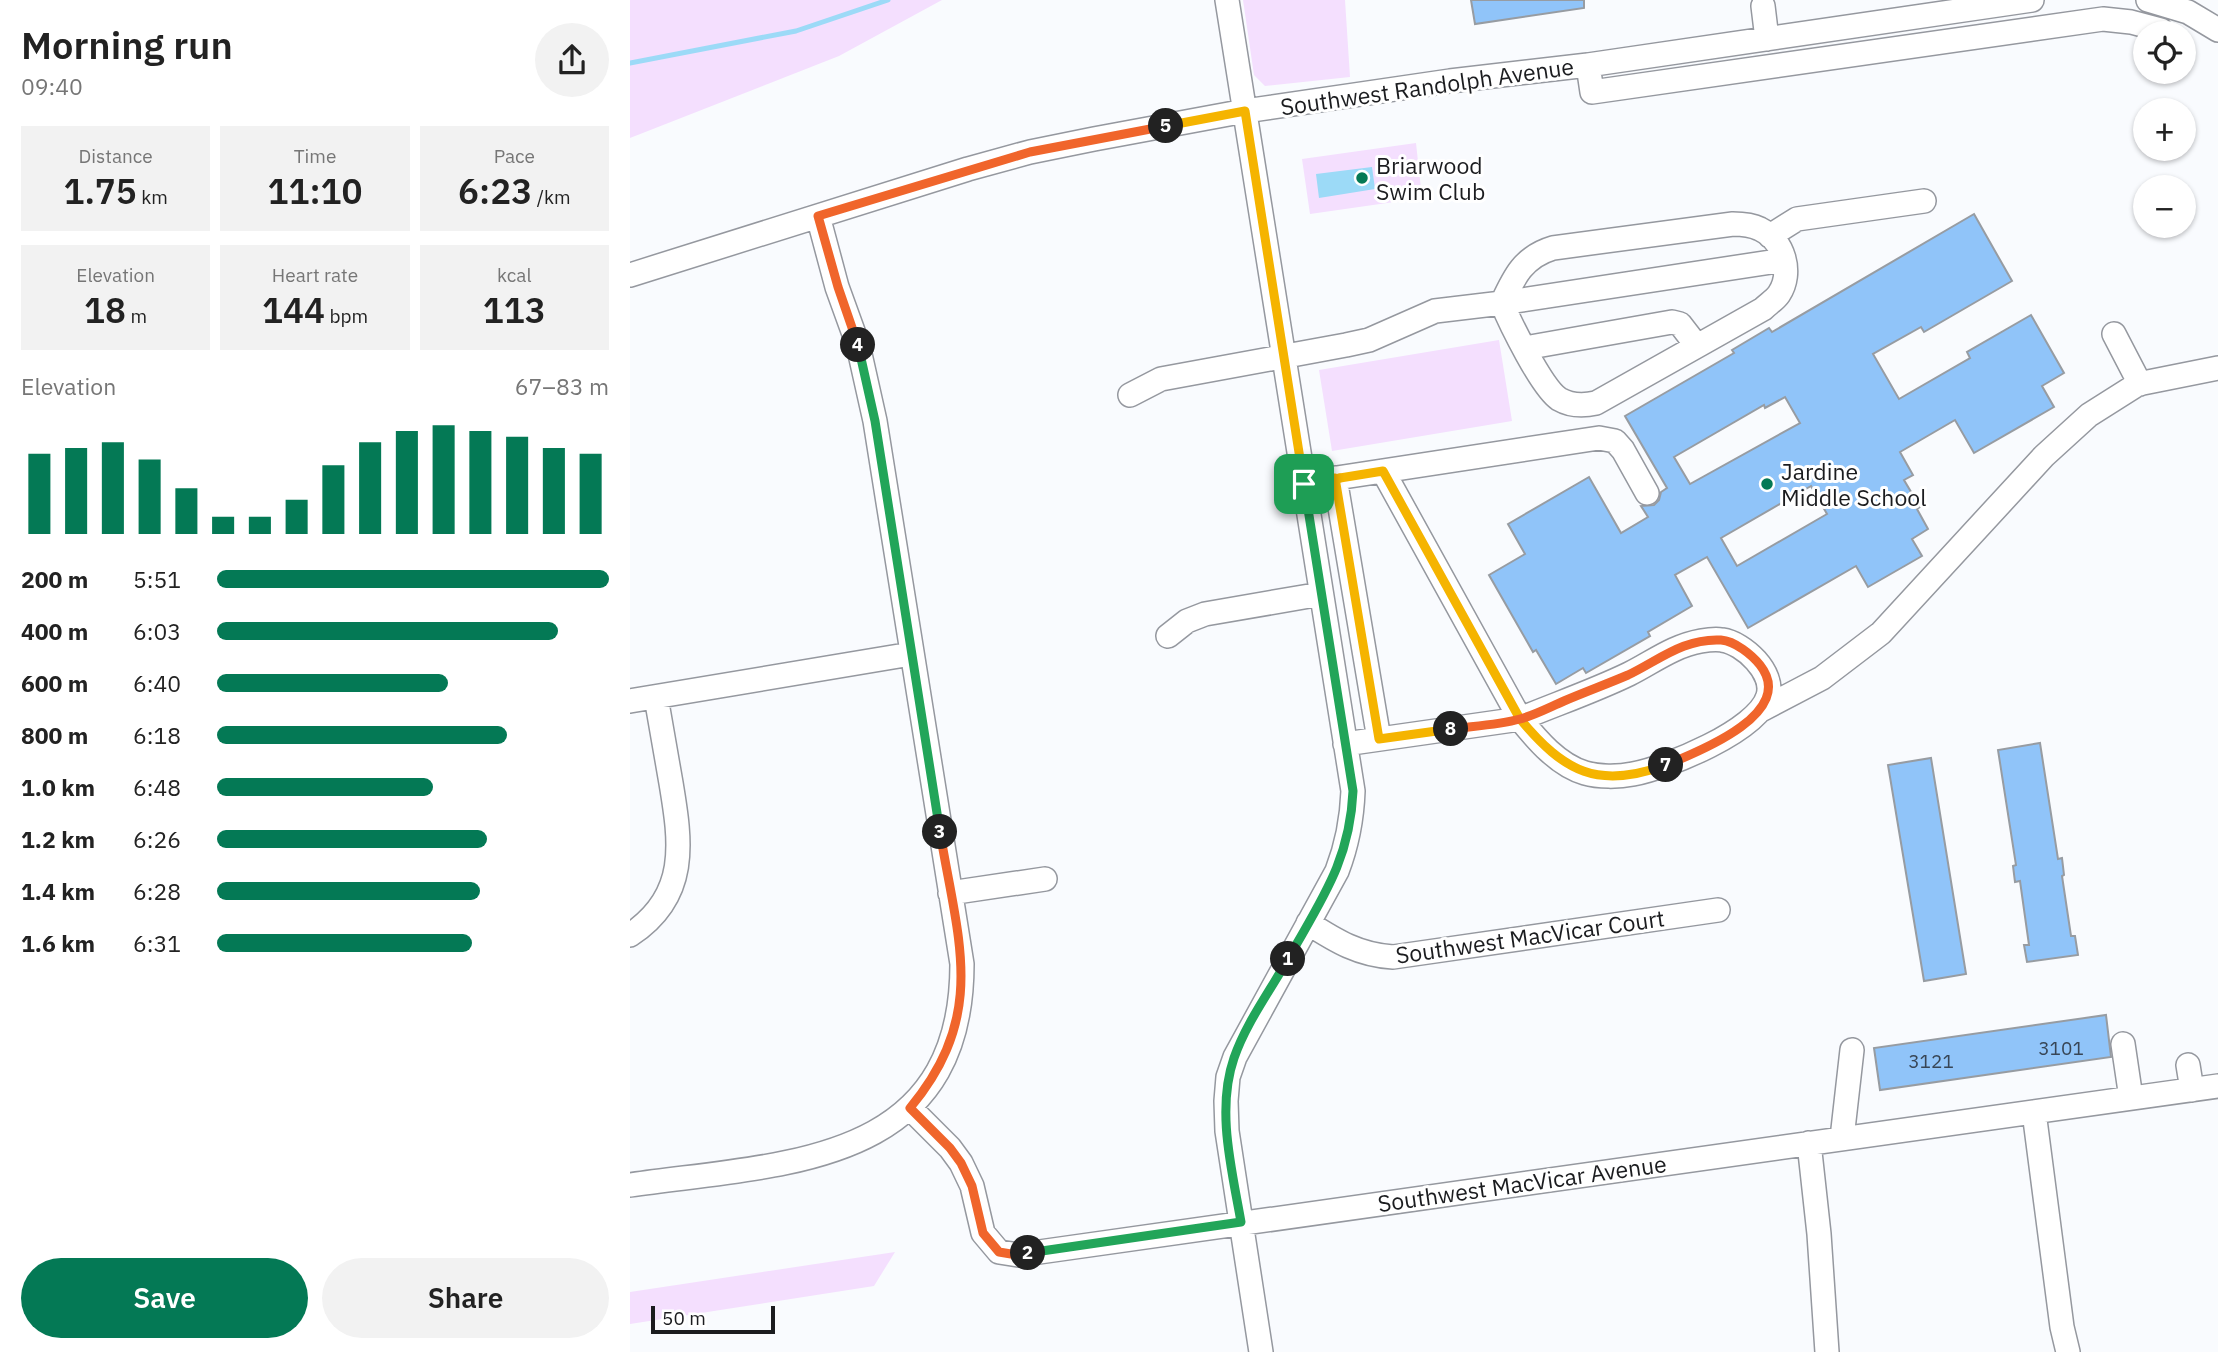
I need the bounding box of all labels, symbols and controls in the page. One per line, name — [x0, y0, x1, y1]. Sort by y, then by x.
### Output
text: Morning run — [21, 20, 233, 69]
map controls — [2133, 21, 2196, 238]
button: locate — [2133, 21, 2196, 84]
button: share — [535, 23, 609, 97]
street label: Southwest Randolph Avenue — [1278, 51, 1576, 121]
text: 09:40 — [21, 71, 83, 101]
button: + — [2133, 98, 2196, 161]
pin: 5 — [1148, 108, 1184, 144]
text: 5 — [1160, 113, 1171, 137]
text: Distance — [79, 144, 153, 168]
text: Time — [294, 144, 336, 168]
text: Pace — [494, 144, 535, 168]
place label: Briarwood Swim Club — [1376, 150, 1485, 206]
text: 1.75 — [63, 168, 137, 214]
text: 11:10 — [267, 168, 363, 214]
text: 6:23 — [458, 168, 532, 214]
marker: Briarwood Swim Club — [1354, 170, 1370, 186]
button: − — [2133, 175, 2196, 238]
text: km — [137, 185, 168, 209]
text: /km — [532, 185, 571, 209]
text: Elevation — [76, 263, 155, 287]
text: Heart rate — [272, 263, 358, 287]
text: kcal — [497, 263, 532, 287]
text: 18 — [84, 287, 126, 333]
text: 144 — [262, 287, 325, 333]
text: 113 — [483, 287, 546, 333]
text: m — [126, 304, 147, 328]
text: bpm — [325, 304, 368, 328]
pin: 4 — [840, 328, 876, 362]
text: 4 — [852, 332, 863, 356]
text: Elevation — [21, 371, 116, 401]
text: 67–83 m — [515, 371, 609, 401]
pin — [1274, 454, 1334, 514]
place label: Jardine Middle School — [1781, 456, 1926, 512]
icon: arrive — [1285, 465, 1323, 503]
marker: Jardine Middle School — [1759, 476, 1775, 492]
text: 200 m — [21, 564, 88, 594]
text: 5:51 — [133, 564, 181, 594]
text: 400 m — [21, 616, 88, 646]
text: 6:03 — [133, 616, 181, 646]
text: 600 m — [21, 668, 88, 698]
text: 6:40 — [133, 668, 181, 698]
pin: 8 — [1434, 712, 1468, 746]
text: 8 — [1445, 716, 1456, 740]
text: 800 m — [21, 720, 88, 750]
text: 6:18 — [133, 720, 181, 750]
pin: 7 — [1648, 748, 1684, 782]
text: 7 — [1660, 752, 1671, 776]
text: 1.0 km — [21, 772, 95, 802]
text: 6:48 — [133, 772, 181, 802]
pin: 3 — [922, 814, 958, 850]
text: 3 — [934, 819, 945, 843]
text: 1.2 km — [21, 824, 95, 854]
text: 6:26 — [133, 824, 181, 854]
text: 1.4 km — [21, 876, 95, 906]
text: 6:28 — [133, 876, 181, 906]
street label: Southwest MacVicar Court — [1394, 902, 1666, 970]
text: 1.6 km — [21, 928, 95, 958]
text: 6:31 — [133, 928, 181, 958]
pin: 1 — [1270, 942, 1306, 976]
text: 1 — [1282, 946, 1293, 970]
house number: 3101 — [2038, 1036, 2084, 1060]
house number: 3121 — [1908, 1049, 1954, 1073]
street label: Southwest MacVicar Avenue — [1376, 1148, 1668, 1218]
pin: 2 — [1010, 1236, 1046, 1270]
text: 2 — [1022, 1240, 1033, 1264]
button: Save — [21, 1258, 308, 1338]
button: Share — [322, 1258, 609, 1338]
scale bar — [651, 1303, 775, 1335]
text: 50 m — [662, 1306, 706, 1330]

